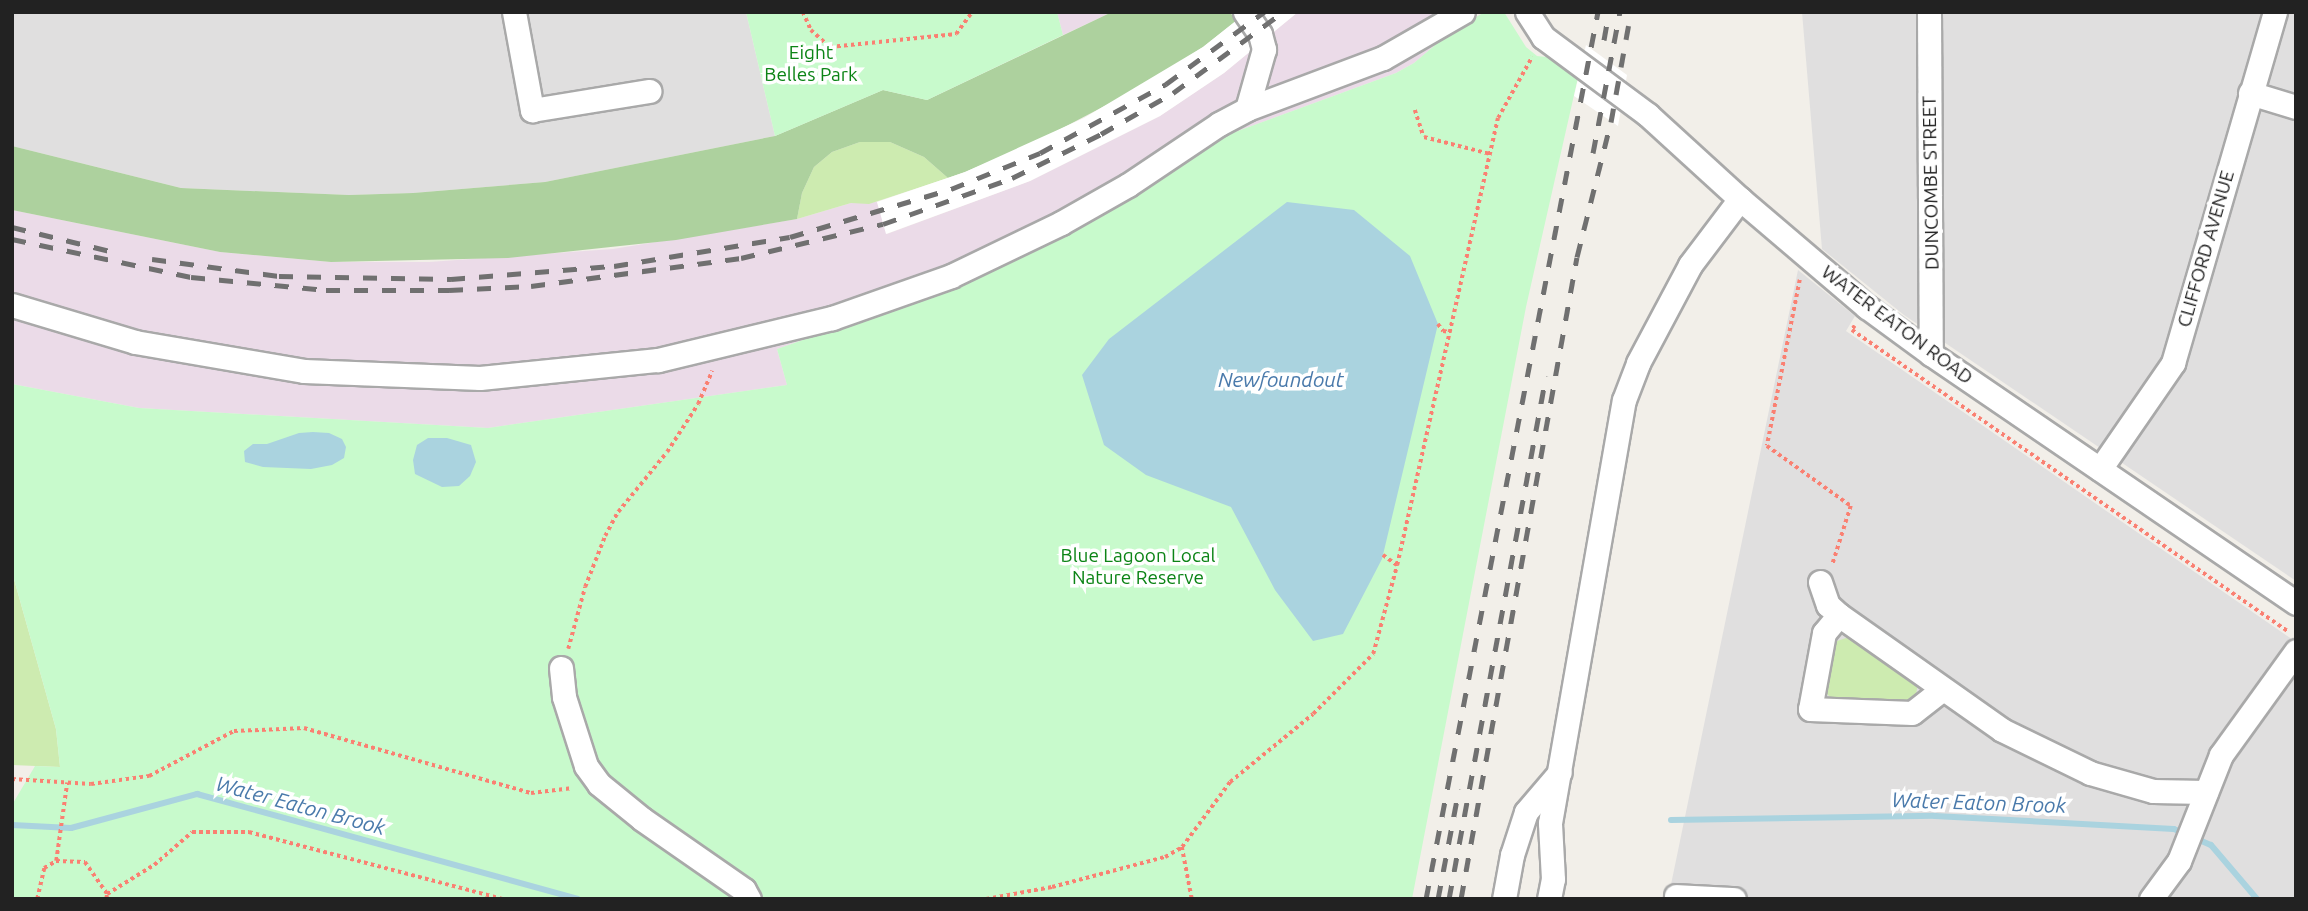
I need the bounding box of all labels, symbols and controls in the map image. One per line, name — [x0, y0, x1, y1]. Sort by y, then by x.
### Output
park label: Eight Belles Park — [764, 42, 858, 86]
street label: DUNCOMBE STREET — [1918, 96, 1944, 270]
street label: CLIFFORD AVENUE — [2173, 168, 2239, 330]
street label: WATER EATON ROAD — [1817, 261, 1977, 389]
water label: Newfoundout — [1218, 366, 1344, 392]
park label: Blue Lagoon Local Nature Reserve — [1061, 545, 1215, 589]
water label: Water Eaton Brook — [213, 770, 389, 840]
water label: Water Eaton Brook — [1891, 786, 2067, 818]

